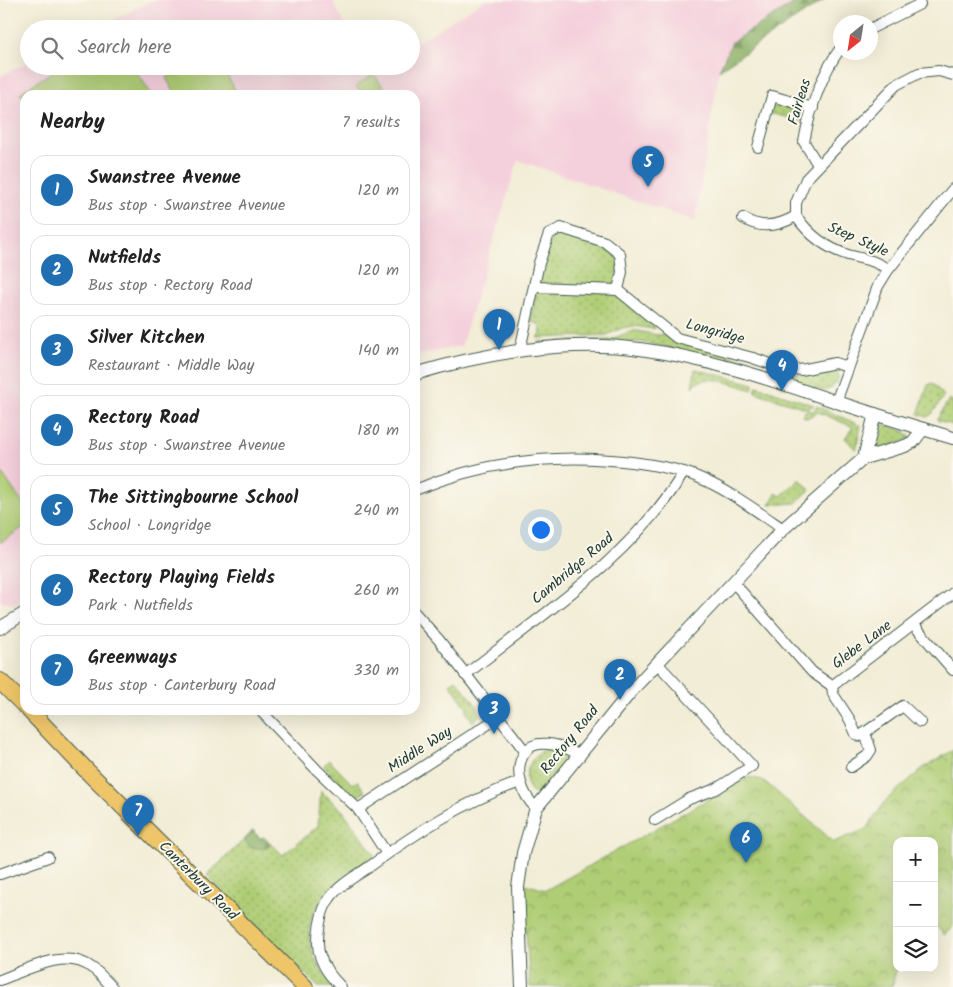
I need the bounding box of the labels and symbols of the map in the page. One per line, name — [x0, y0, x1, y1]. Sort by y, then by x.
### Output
north arrow — [833, 15, 878, 60]
street label: Fairleas — [782, 75, 819, 128]
pin: 5 — [632, 146, 664, 187]
street label: Step Style — [823, 216, 893, 264]
pin: 1 — [483, 309, 515, 350]
street label: Longridge — [683, 313, 747, 351]
pin: 4 — [766, 350, 798, 391]
your location — [528, 517, 554, 543]
street label: Cambridge Road — [526, 527, 620, 611]
street label: Glebe Lane — [827, 614, 897, 676]
pin: 2 — [604, 659, 636, 700]
pin: 3 — [478, 693, 510, 734]
street label: Rectory Road — [535, 700, 606, 780]
street label: Middle Way — [383, 720, 458, 780]
pin: 7 — [122, 795, 154, 836]
pin: 6 — [730, 822, 762, 863]
street label: Canterbury Road — [152, 835, 244, 927]

